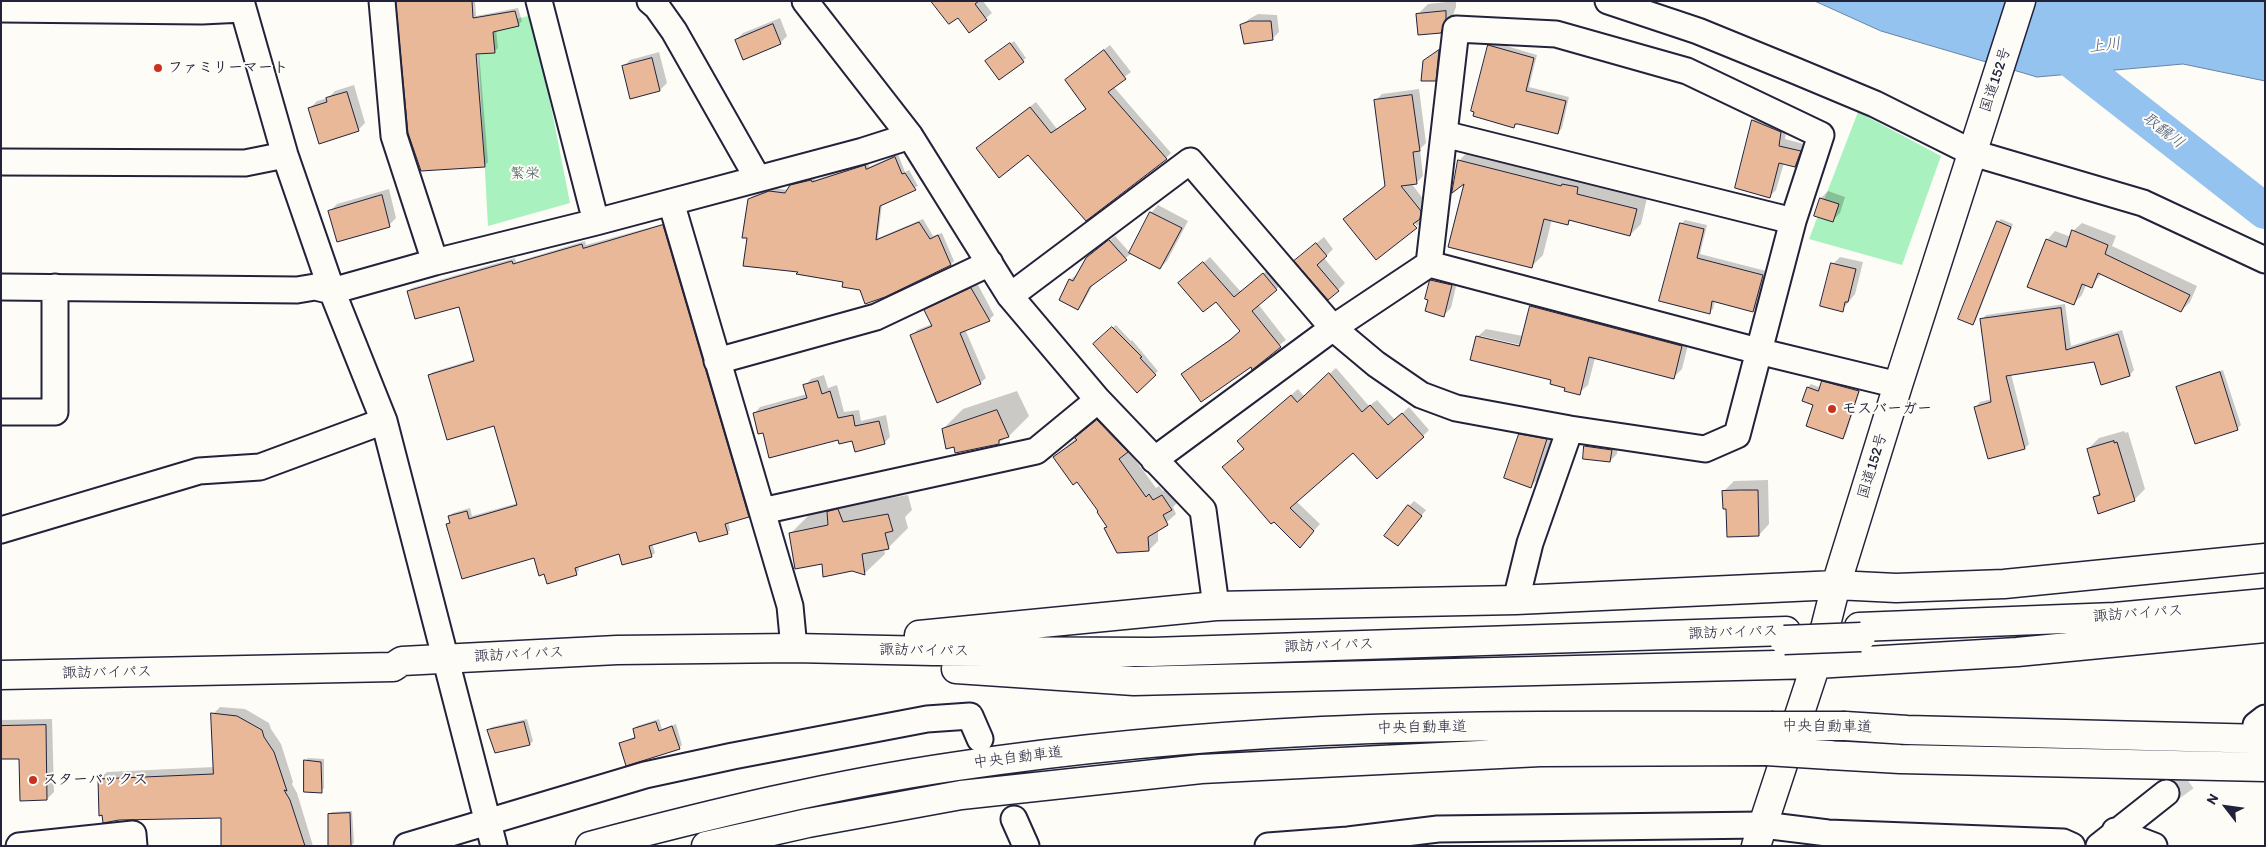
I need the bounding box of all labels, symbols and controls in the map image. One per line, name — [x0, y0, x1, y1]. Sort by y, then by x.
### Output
water label: 上川 — [2088, 35, 2122, 57]
street label: 国道152号 — [1977, 45, 2015, 115]
place label: ファミリーマート — [168, 59, 288, 77]
marker: ファミリーマート — [152, 62, 164, 74]
water label: 取飜川 — [2138, 109, 2188, 153]
park label: 繁栄 — [510, 165, 540, 183]
place label: モスバーガー — [1842, 400, 1932, 418]
marker: モスバーガー — [1826, 403, 1838, 415]
street label: 国道152号 — [1854, 431, 1892, 501]
street label: 諏訪バイパス — [2092, 602, 2184, 626]
street label: 諏訪バイパス — [1688, 622, 1778, 644]
street label: 諏訪バイパス — [1284, 635, 1374, 657]
street label: 諏訪バイパス — [879, 641, 969, 661]
street label: 諏訪バイパス — [474, 644, 564, 666]
street label: 諏訪バイパス — [62, 663, 152, 683]
street label: 中央自動車道 — [1782, 717, 1872, 737]
street label: 中央自動車道 — [1377, 718, 1467, 738]
street label: 中央自動車道 — [972, 744, 1064, 772]
place label: スターバックス — [43, 771, 148, 789]
marker: スターバックス — [27, 774, 39, 786]
north arrow — [2201, 782, 2251, 832]
text: N — [2203, 791, 2222, 808]

